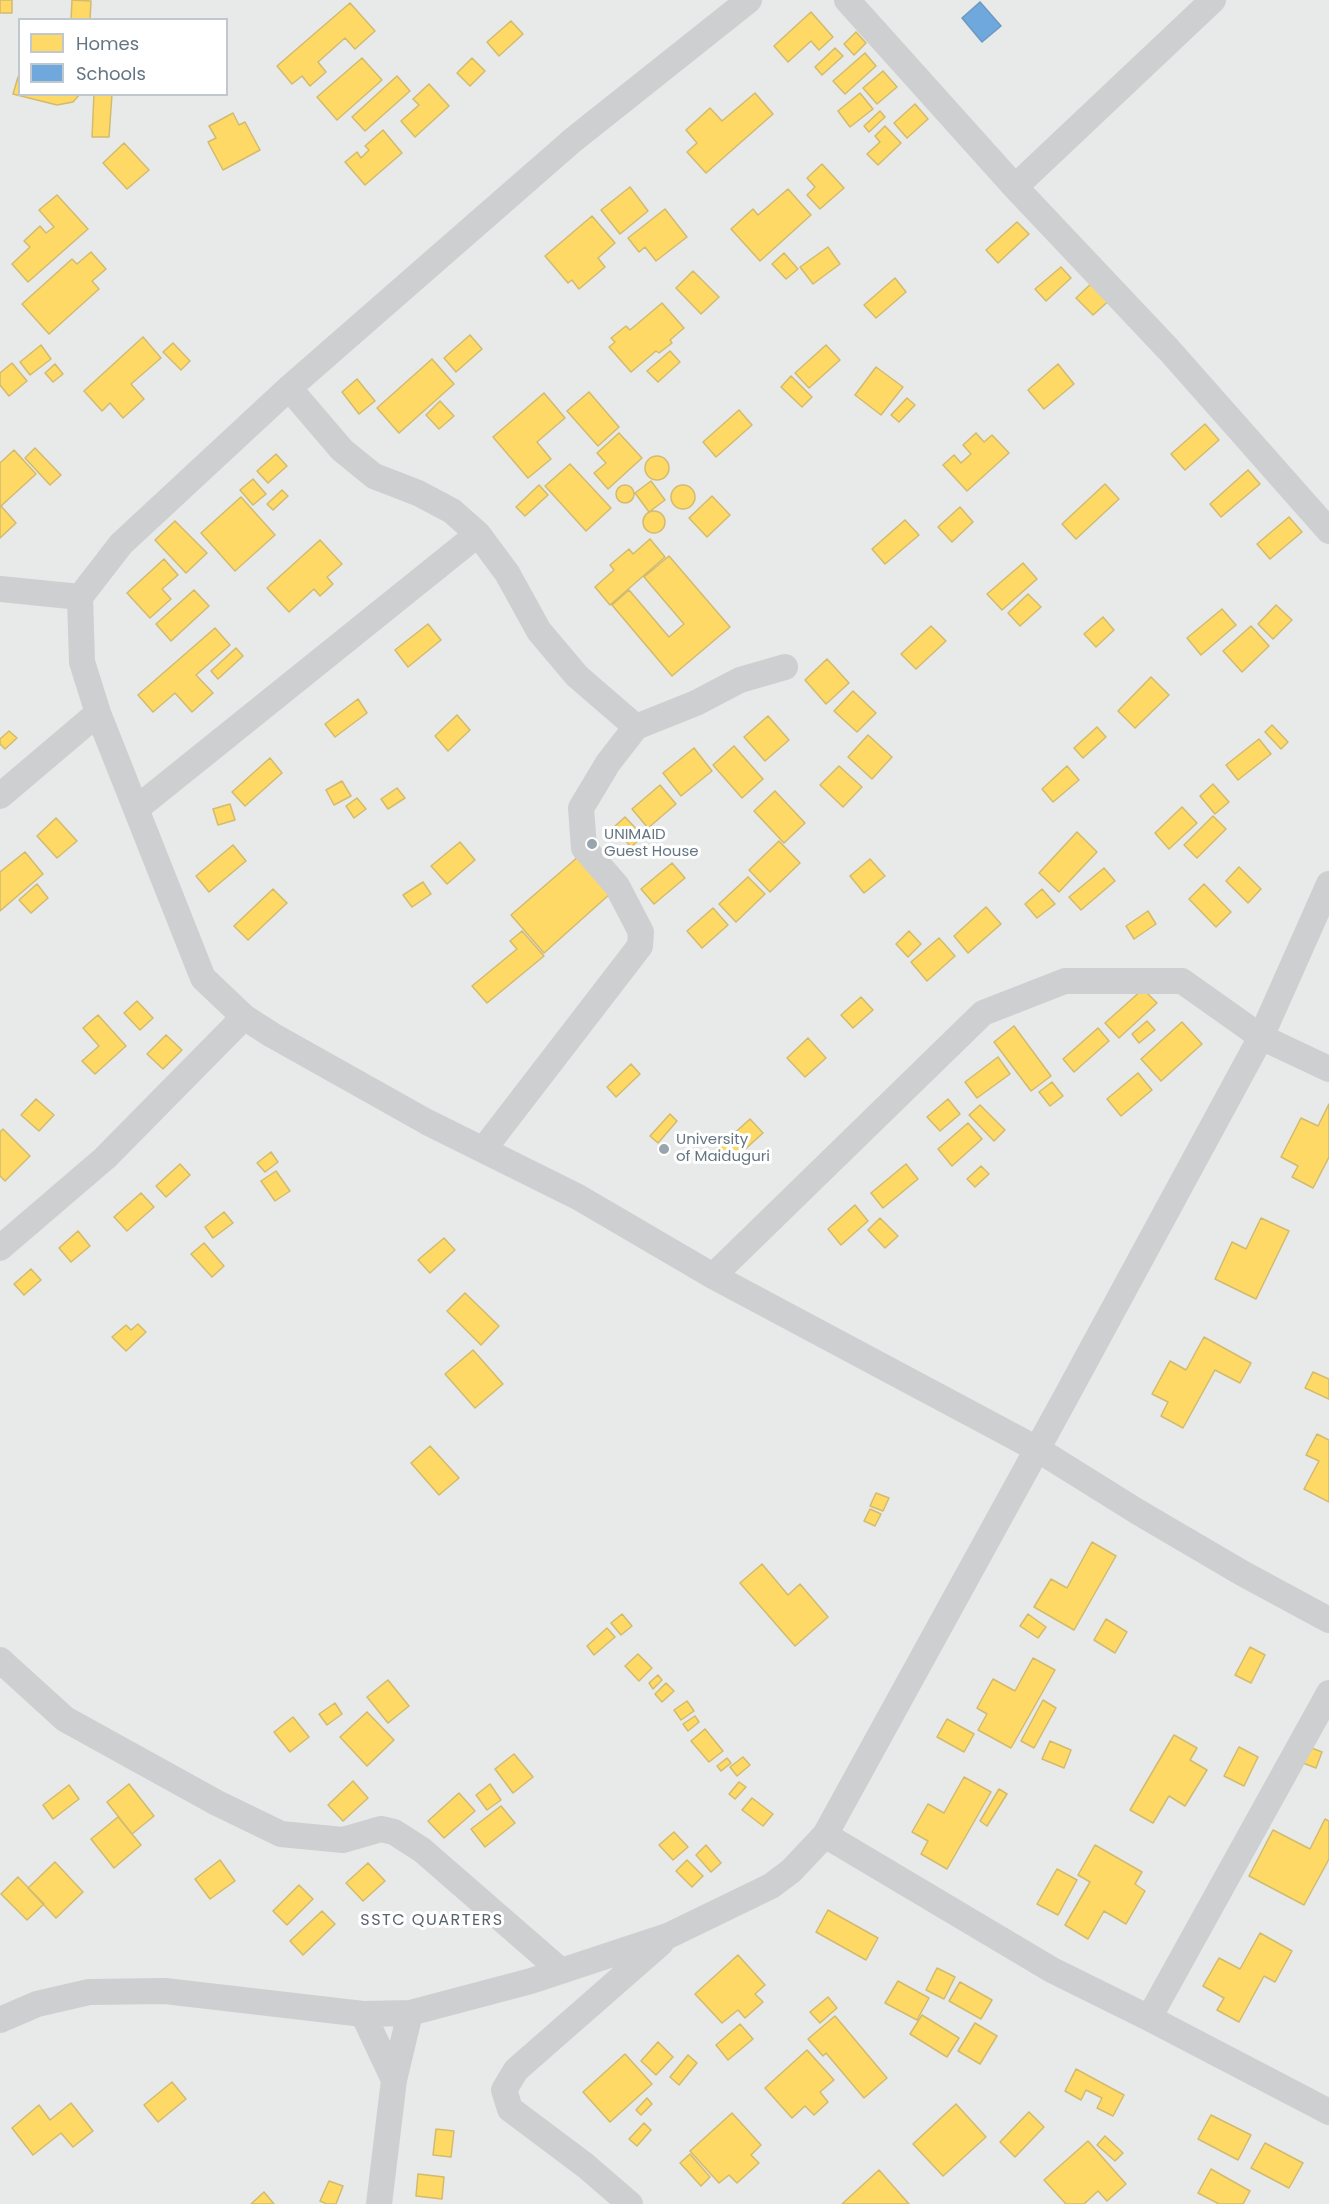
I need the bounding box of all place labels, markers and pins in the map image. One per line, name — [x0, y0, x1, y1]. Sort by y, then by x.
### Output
place label: UNIMAID Guest House — [604, 826, 699, 861]
marker: UNIMAID Guest House — [585, 837, 599, 851]
place label: University of Maiduguri — [676, 1131, 770, 1166]
marker: University of Maiduguri — [657, 1142, 671, 1156]

